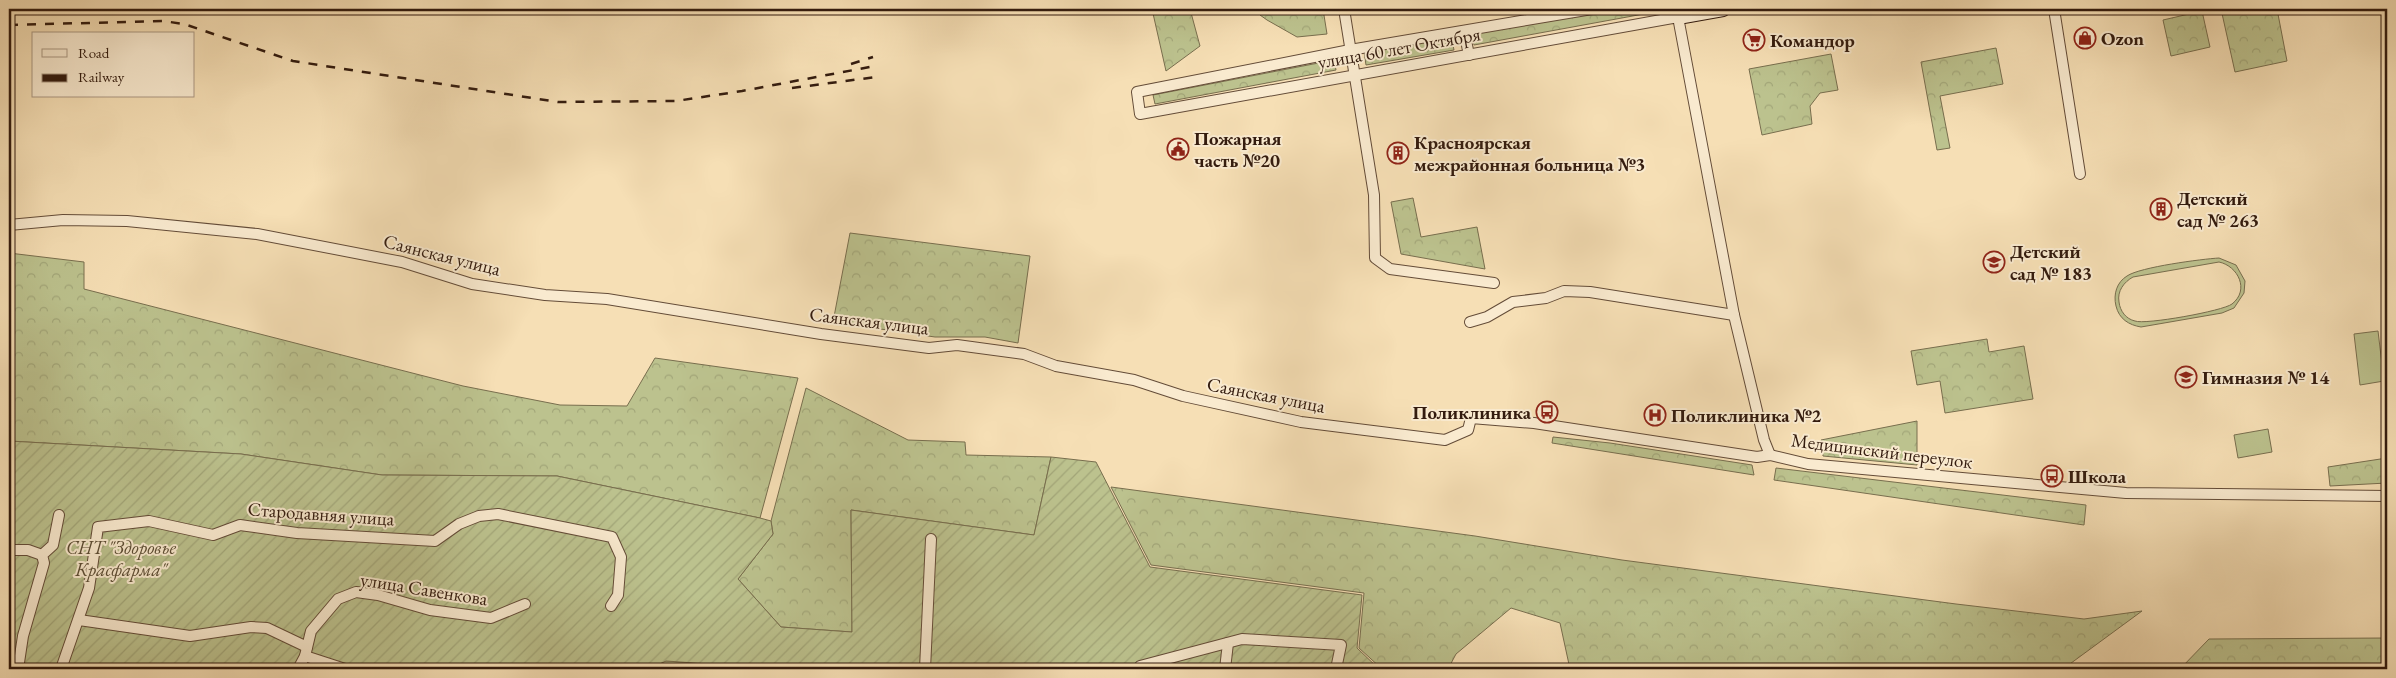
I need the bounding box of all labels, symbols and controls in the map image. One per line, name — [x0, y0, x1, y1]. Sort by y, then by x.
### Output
street label: улица 60 лет Октября — [1316, 21, 1483, 75]
shop icon: Ozon — [2073, 26, 2097, 50]
place label: Ozon — [2101, 26, 2144, 51]
supermarket icon: Командор — [1742, 28, 1766, 52]
place label: Командор — [1770, 28, 1855, 53]
legend — [32, 32, 195, 98]
text: Road — [78, 43, 110, 62]
text: Railway — [78, 67, 125, 86]
place label: Пожарная часть №20 — [1194, 126, 1281, 173]
place label: Красноярская межрайонная больница №3 — [1414, 130, 1645, 177]
public building icon: Пожарная часть №20 — [1166, 137, 1190, 161]
building icon: Красноярская межрайонная больница №3 — [1386, 141, 1410, 165]
place label: Детский сад № 263 — [2177, 186, 2259, 233]
building icon: Детский сад № 263 — [2149, 197, 2173, 221]
street label: Саянская улица — [381, 228, 504, 282]
place label: Детский сад № 183 — [2010, 239, 2092, 286]
school or university icon: Детский сад № 183 — [1982, 250, 2006, 274]
street label: Саянская улица — [808, 301, 930, 341]
school or university icon: Гимназия № 14 — [2174, 365, 2198, 389]
place label: Гимназия № 14 — [2202, 365, 2330, 390]
street label: Саянская улица — [1205, 371, 1328, 419]
place label: Поликлиника — [1412, 400, 1532, 425]
bus stop icon: Поликлиника — [1535, 400, 1559, 424]
hospital icon: Поликлиника №2 — [1643, 403, 1667, 427]
place label: Поликлиника №2 — [1671, 403, 1821, 428]
street label: Медицинский переулок — [1790, 427, 1974, 475]
bus stop icon: Школа — [2040, 464, 2064, 488]
place label: Школа — [2068, 464, 2127, 489]
street label: Стародавняя улица — [247, 496, 396, 532]
park label: СНТ "Здоровье Красфарма" — [66, 535, 176, 582]
street label: улица Савенкова — [359, 567, 490, 611]

